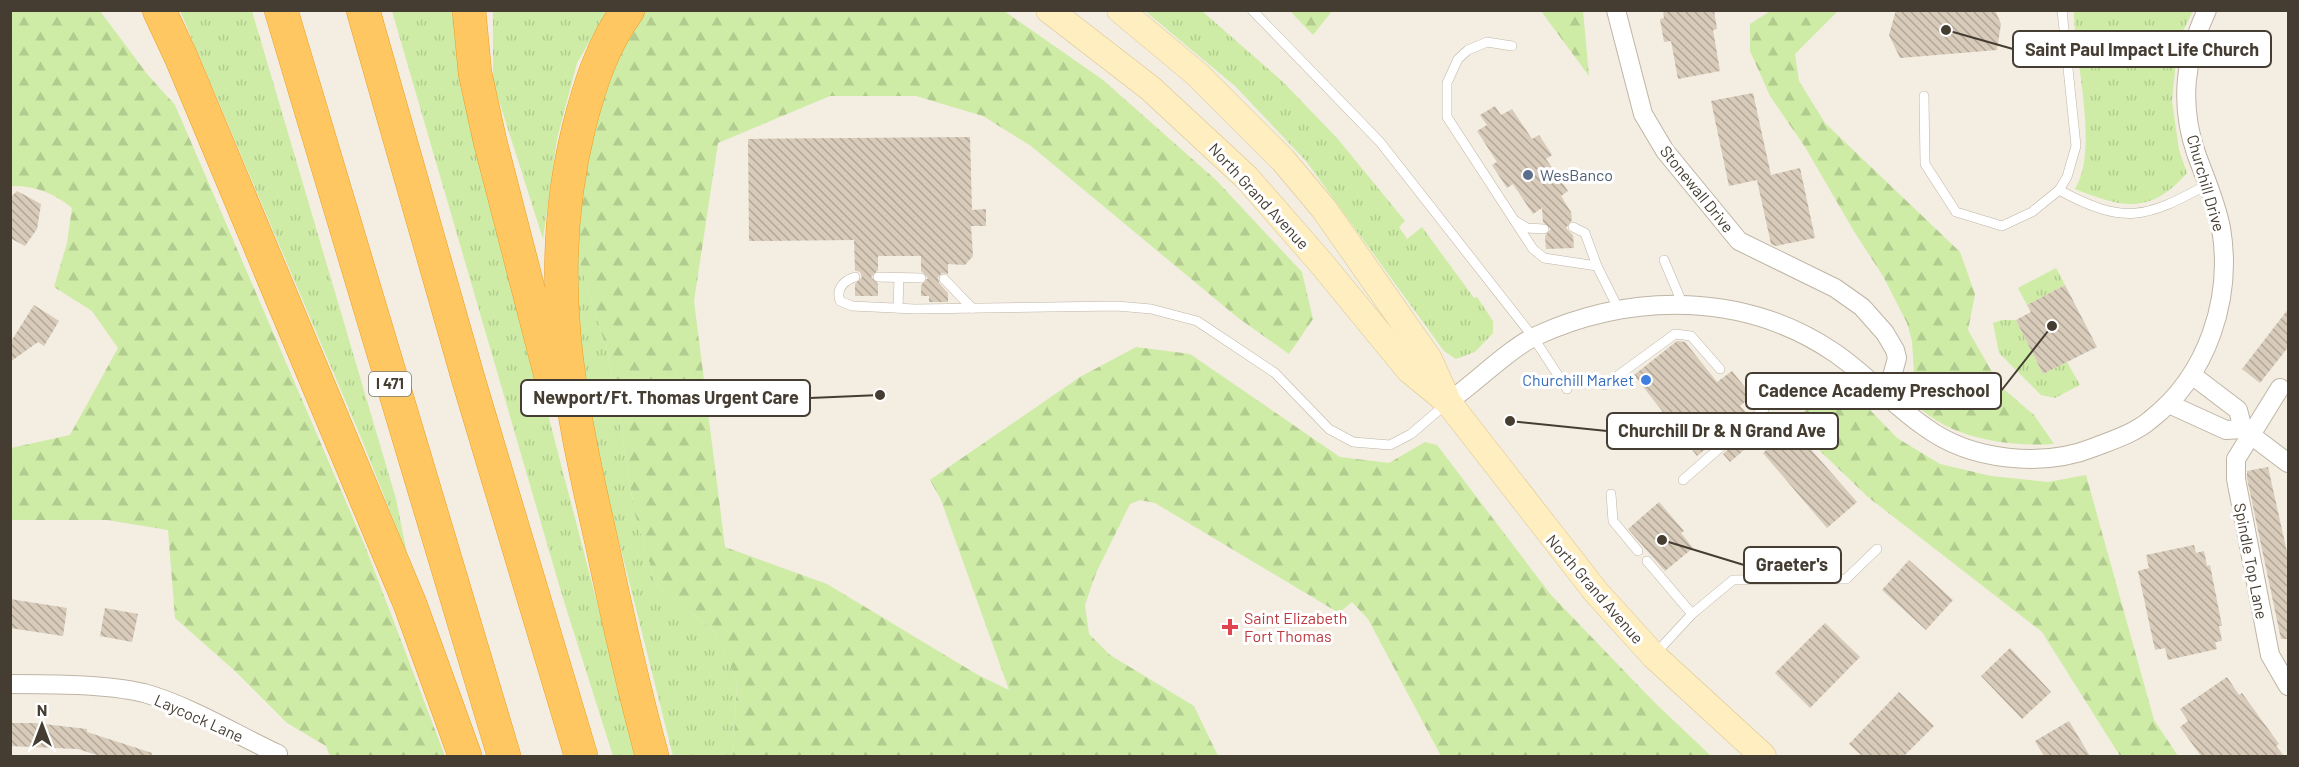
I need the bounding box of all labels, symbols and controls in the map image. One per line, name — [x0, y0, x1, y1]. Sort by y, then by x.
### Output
callout: Saint Paul Impact Life Church — [2013, 31, 2271, 67]
text: Saint Paul Impact Life Church — [2025, 38, 2259, 60]
street label: Churchill Drive — [2184, 132, 2229, 233]
street label: North Grand Avenue — [1205, 139, 1313, 253]
street label: Stonewall Drive — [1657, 141, 1738, 236]
place label: WesBanco — [1540, 165, 1613, 184]
marker: WesBanco — [1521, 168, 1535, 182]
place label: Churchill Market — [1522, 370, 1634, 389]
road number: I 471 — [369, 372, 411, 396]
marker: Churchill Market — [1639, 373, 1653, 387]
callout: Cadence Academy Preschool — [1746, 373, 2001, 409]
text: Cadence Academy Preschool — [1758, 379, 1990, 401]
callout: Newport/Ft. Thomas Urgent Care — [521, 380, 810, 416]
text: Newport/Ft. Thomas Urgent Care — [533, 386, 799, 408]
callout: Churchill Dr & N Grand Ave — [1607, 413, 1838, 449]
text: Churchill Dr & N Grand Ave — [1618, 419, 1826, 441]
street label: Spindle Top Lane — [2231, 501, 2272, 621]
street label: North Grand Avenue — [1543, 530, 1648, 647]
callout: Graeter's — [1744, 547, 1841, 583]
text: Graeter's — [1756, 553, 1828, 575]
place label: Saint Elizabeth Fort Thomas — [1244, 608, 1347, 645]
marker: Saint Elizabeth Fort Thomas — [1221, 618, 1239, 636]
street label: Laycock Lane — [152, 690, 247, 746]
north arrow — [12, 695, 72, 755]
text: N — [37, 700, 47, 719]

